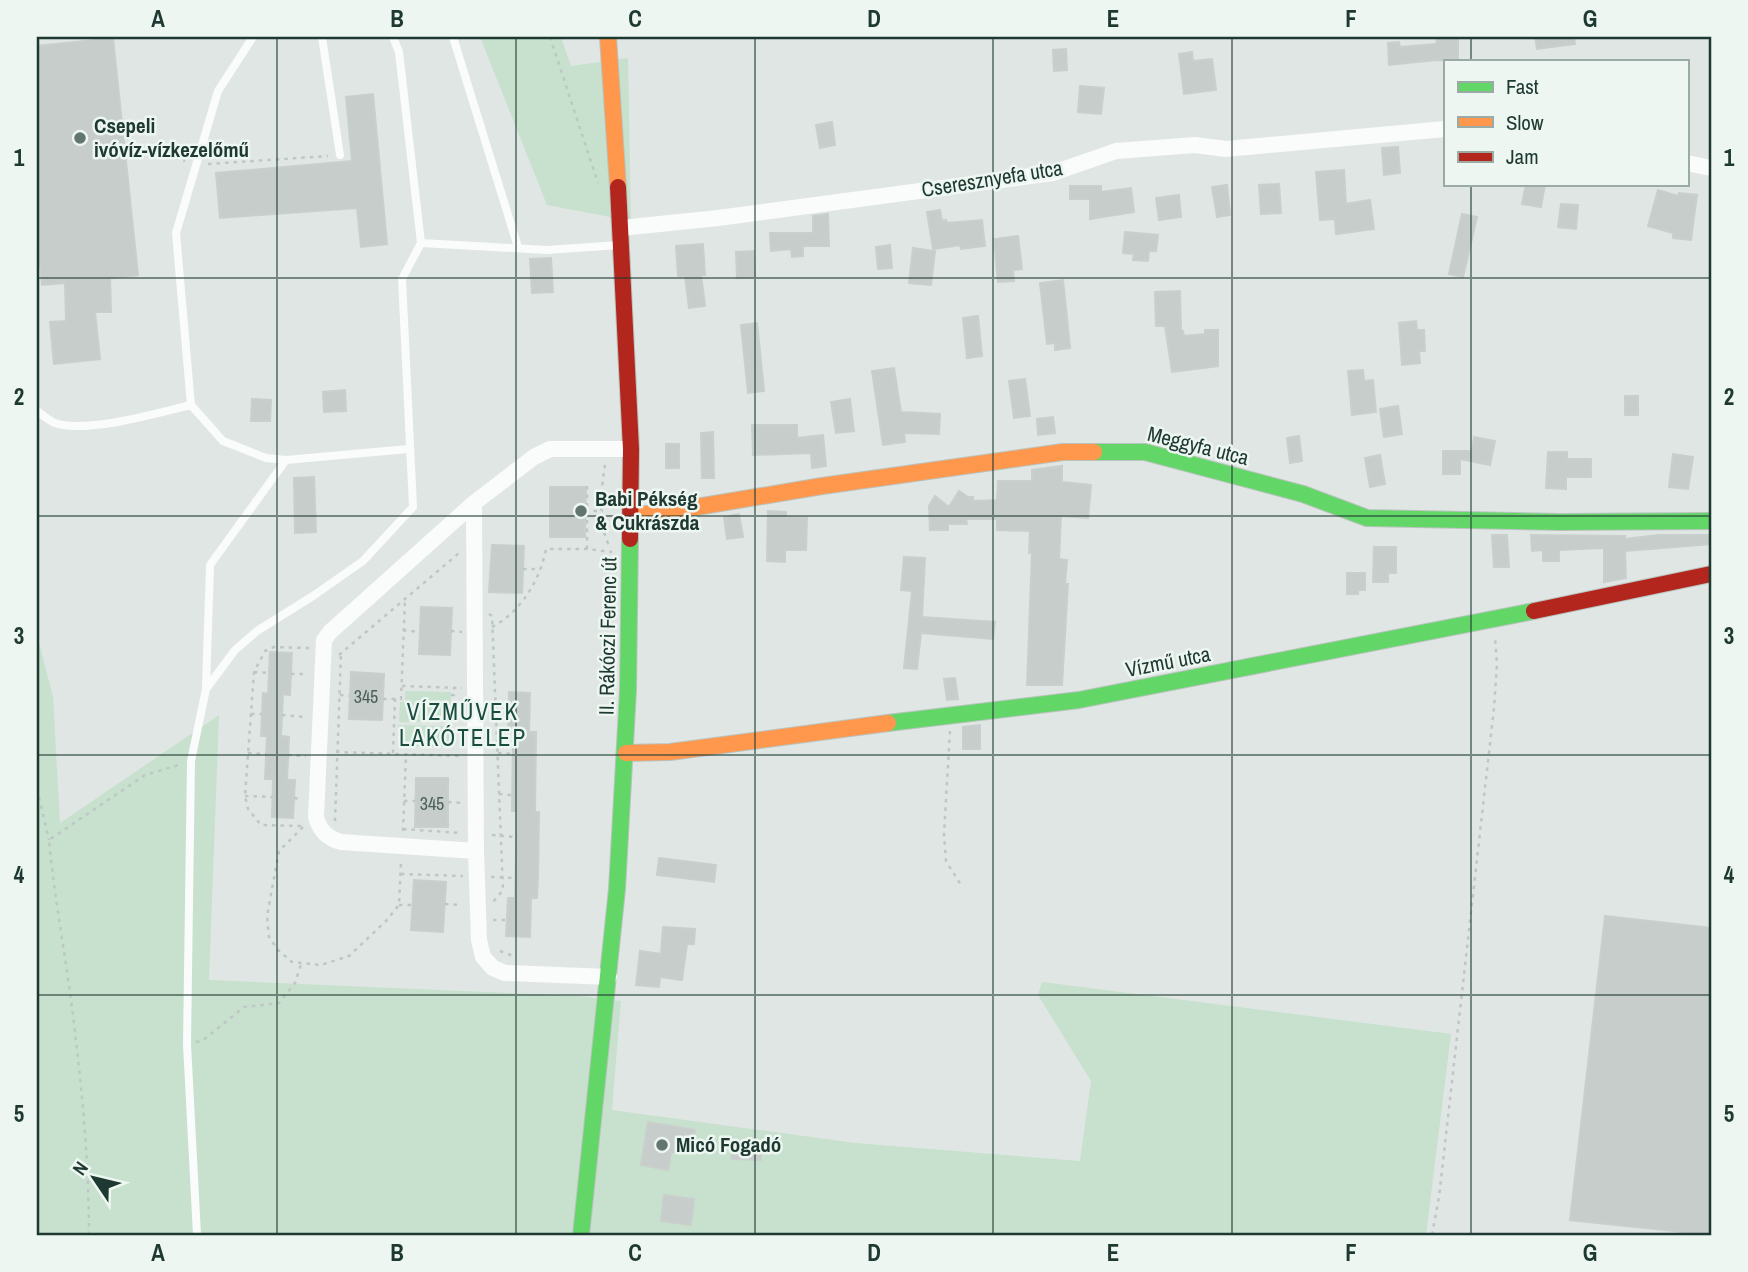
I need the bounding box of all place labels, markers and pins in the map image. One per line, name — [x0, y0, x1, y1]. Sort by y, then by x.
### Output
place label: Csepeli ivóvíz-vízkezelőmű — [94, 111, 249, 164]
marker: Csepeli ivóvíz-vízkezelőmű — [72, 130, 88, 146]
place label: Babi Pékség & Cukrászda — [595, 484, 700, 537]
marker: Babi Pékség & Cukrászda — [573, 503, 589, 519]
place label: Micó Fogadó — [676, 1130, 781, 1159]
marker: Micó Fogadó — [654, 1137, 670, 1153]

